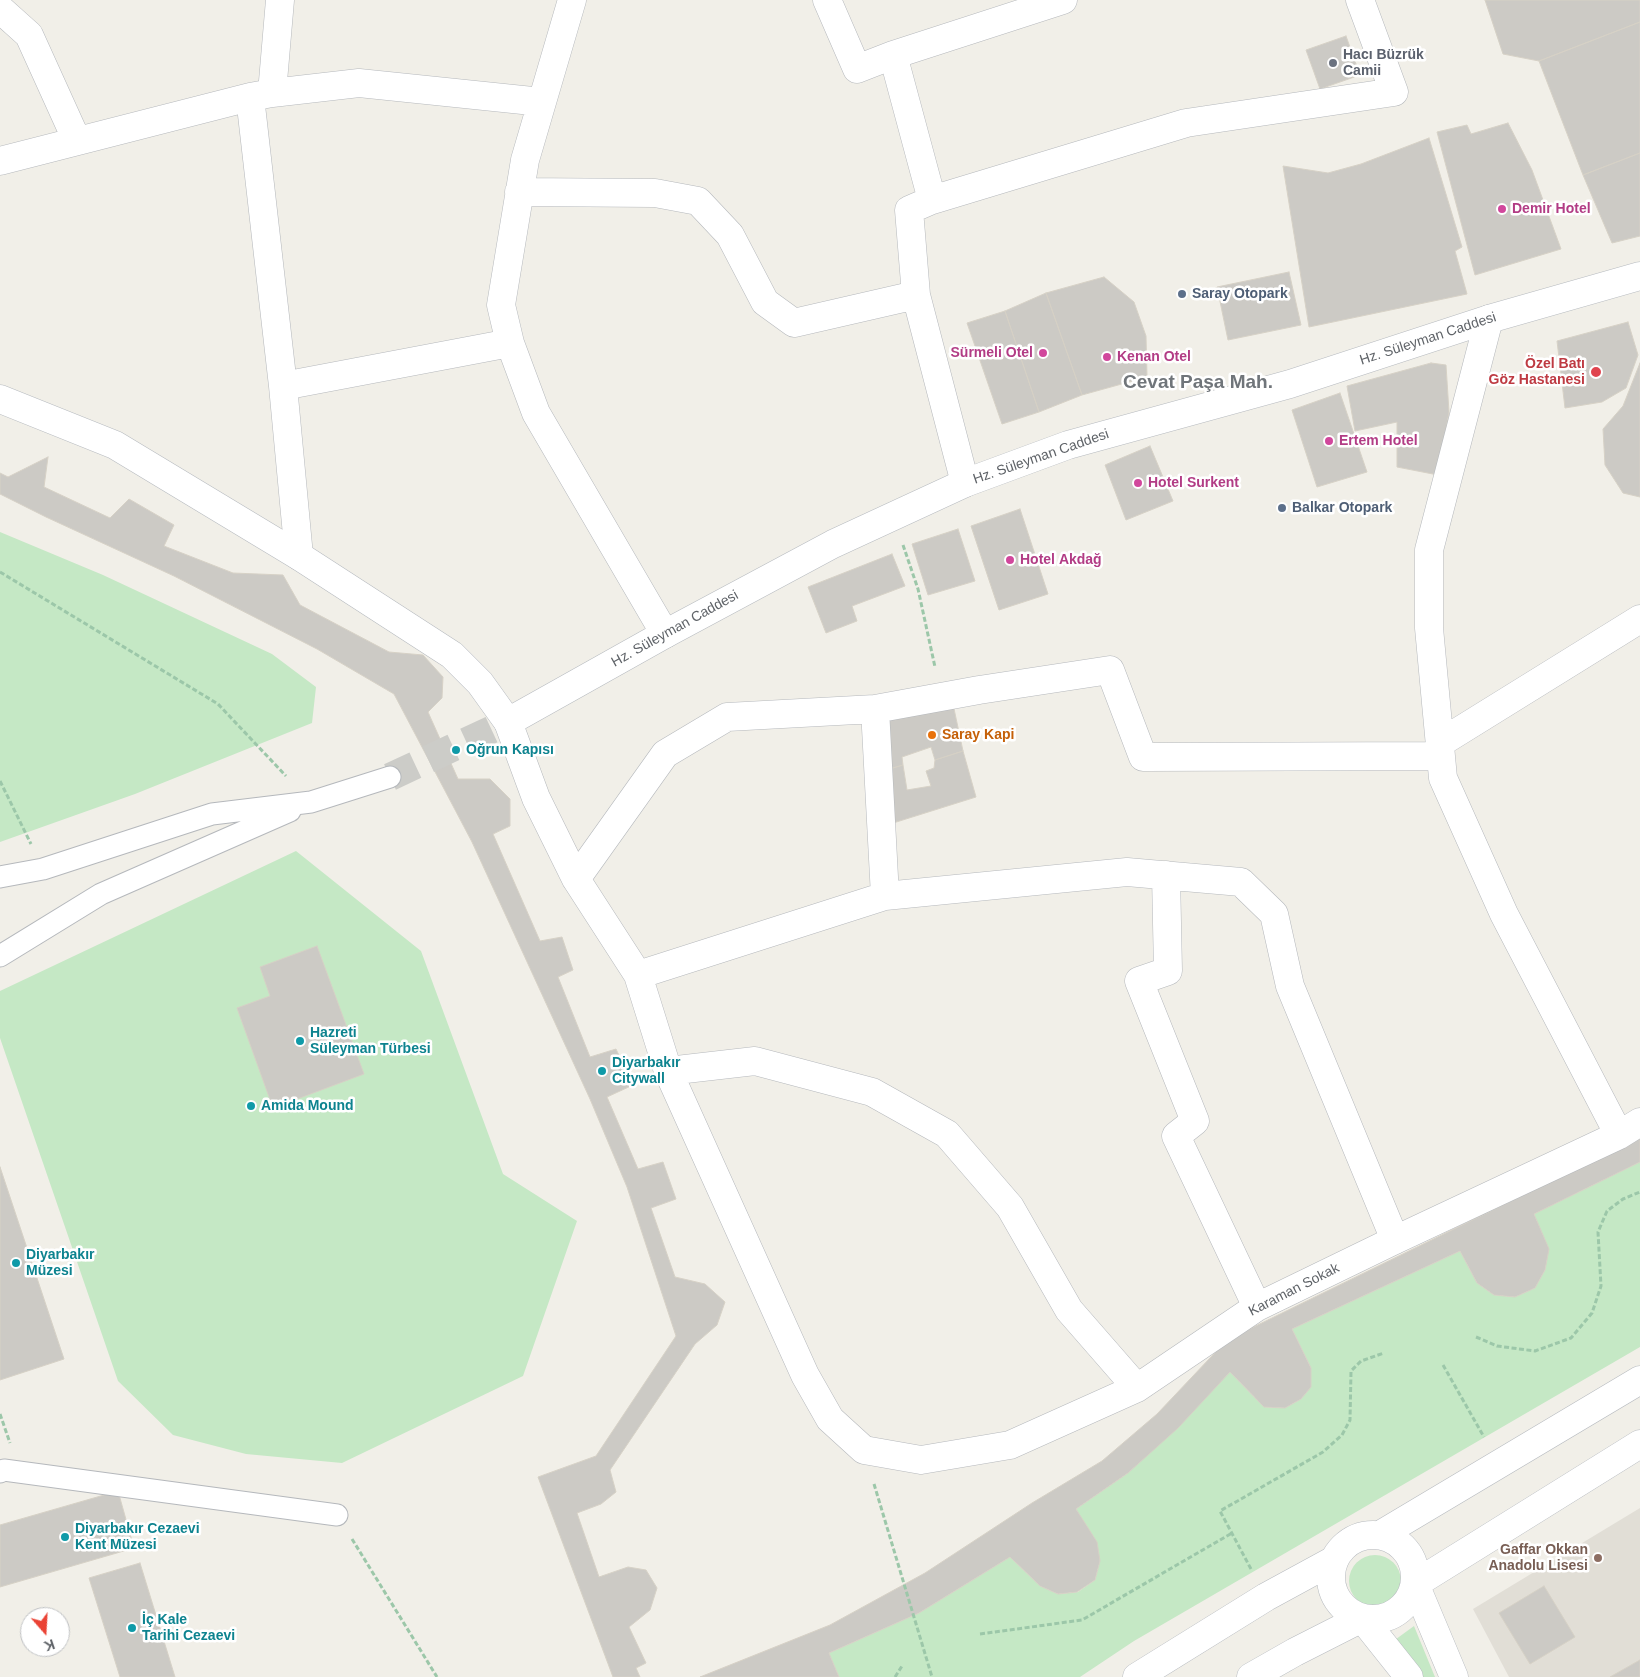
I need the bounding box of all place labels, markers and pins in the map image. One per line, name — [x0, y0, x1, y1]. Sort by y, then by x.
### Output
place label: Hacı Büzrük Camii — [1343, 47, 1424, 80]
marker: Hacı Büzrük Camii — [1327, 57, 1339, 69]
place label: Demir Hotel — [1512, 201, 1591, 217]
marker: Demir Hotel — [1496, 203, 1508, 215]
place label: Saray Otopark — [1192, 286, 1288, 302]
marker: Saray Otopark — [1176, 288, 1188, 300]
place label: Sürmeli Otel — [951, 345, 1033, 361]
marker: Sürmeli Otel — [1037, 347, 1049, 359]
place label: Kenan Otel — [1117, 349, 1191, 365]
marker: Kenan Otel — [1101, 351, 1113, 363]
place label: Özel Batı Göz Hastanesi — [1489, 356, 1585, 388]
marker: Özel Batı Göz Hastanesi — [1589, 365, 1603, 379]
place label: Ertem Hotel — [1339, 433, 1418, 449]
marker: Ertem Hotel — [1323, 435, 1335, 447]
place label: Hotel Surkent — [1148, 475, 1239, 491]
marker: Hotel Surkent — [1132, 477, 1144, 489]
place label: Balkar Otopark — [1292, 500, 1392, 516]
marker: Balkar Otopark — [1276, 502, 1288, 514]
place label: Hotel Akdağ — [1020, 552, 1102, 568]
marker: Hotel Akdağ — [1004, 554, 1016, 566]
place label: Saray Kapi — [942, 727, 1014, 743]
marker: Saray Kapi — [926, 729, 938, 741]
place label: Oğrun Kapısı — [466, 742, 554, 758]
marker: Oğrun Kapısı — [450, 744, 462, 756]
place label: Hazreti Süleyman Türbesi — [310, 1025, 431, 1058]
marker: Hazreti Süleyman Türbesi — [294, 1035, 306, 1047]
place label: Diyarbakır Citywall — [612, 1055, 680, 1088]
marker: Diyarbakır Citywall — [596, 1065, 608, 1077]
place label: Amida Mound — [261, 1098, 354, 1114]
marker: Amida Mound — [245, 1100, 257, 1112]
place label: Diyarbakır Müzesi — [26, 1247, 94, 1280]
marker: Diyarbakır Müzesi — [10, 1257, 22, 1269]
place label: Diyarbakır Cezaevi Kent Müzesi — [75, 1521, 200, 1554]
marker: Diyarbakır Cezaevi Kent Müzesi — [59, 1531, 71, 1543]
place label: Gaffar Okkan Anadolu Lisesi — [1488, 1542, 1588, 1574]
marker: Gaffar Okkan Anadolu Lisesi — [1592, 1552, 1604, 1564]
place label: İç Kale Tarihi Cezaevi — [142, 1612, 235, 1644]
marker: İç Kale Tarihi Cezaevi — [126, 1622, 138, 1634]

